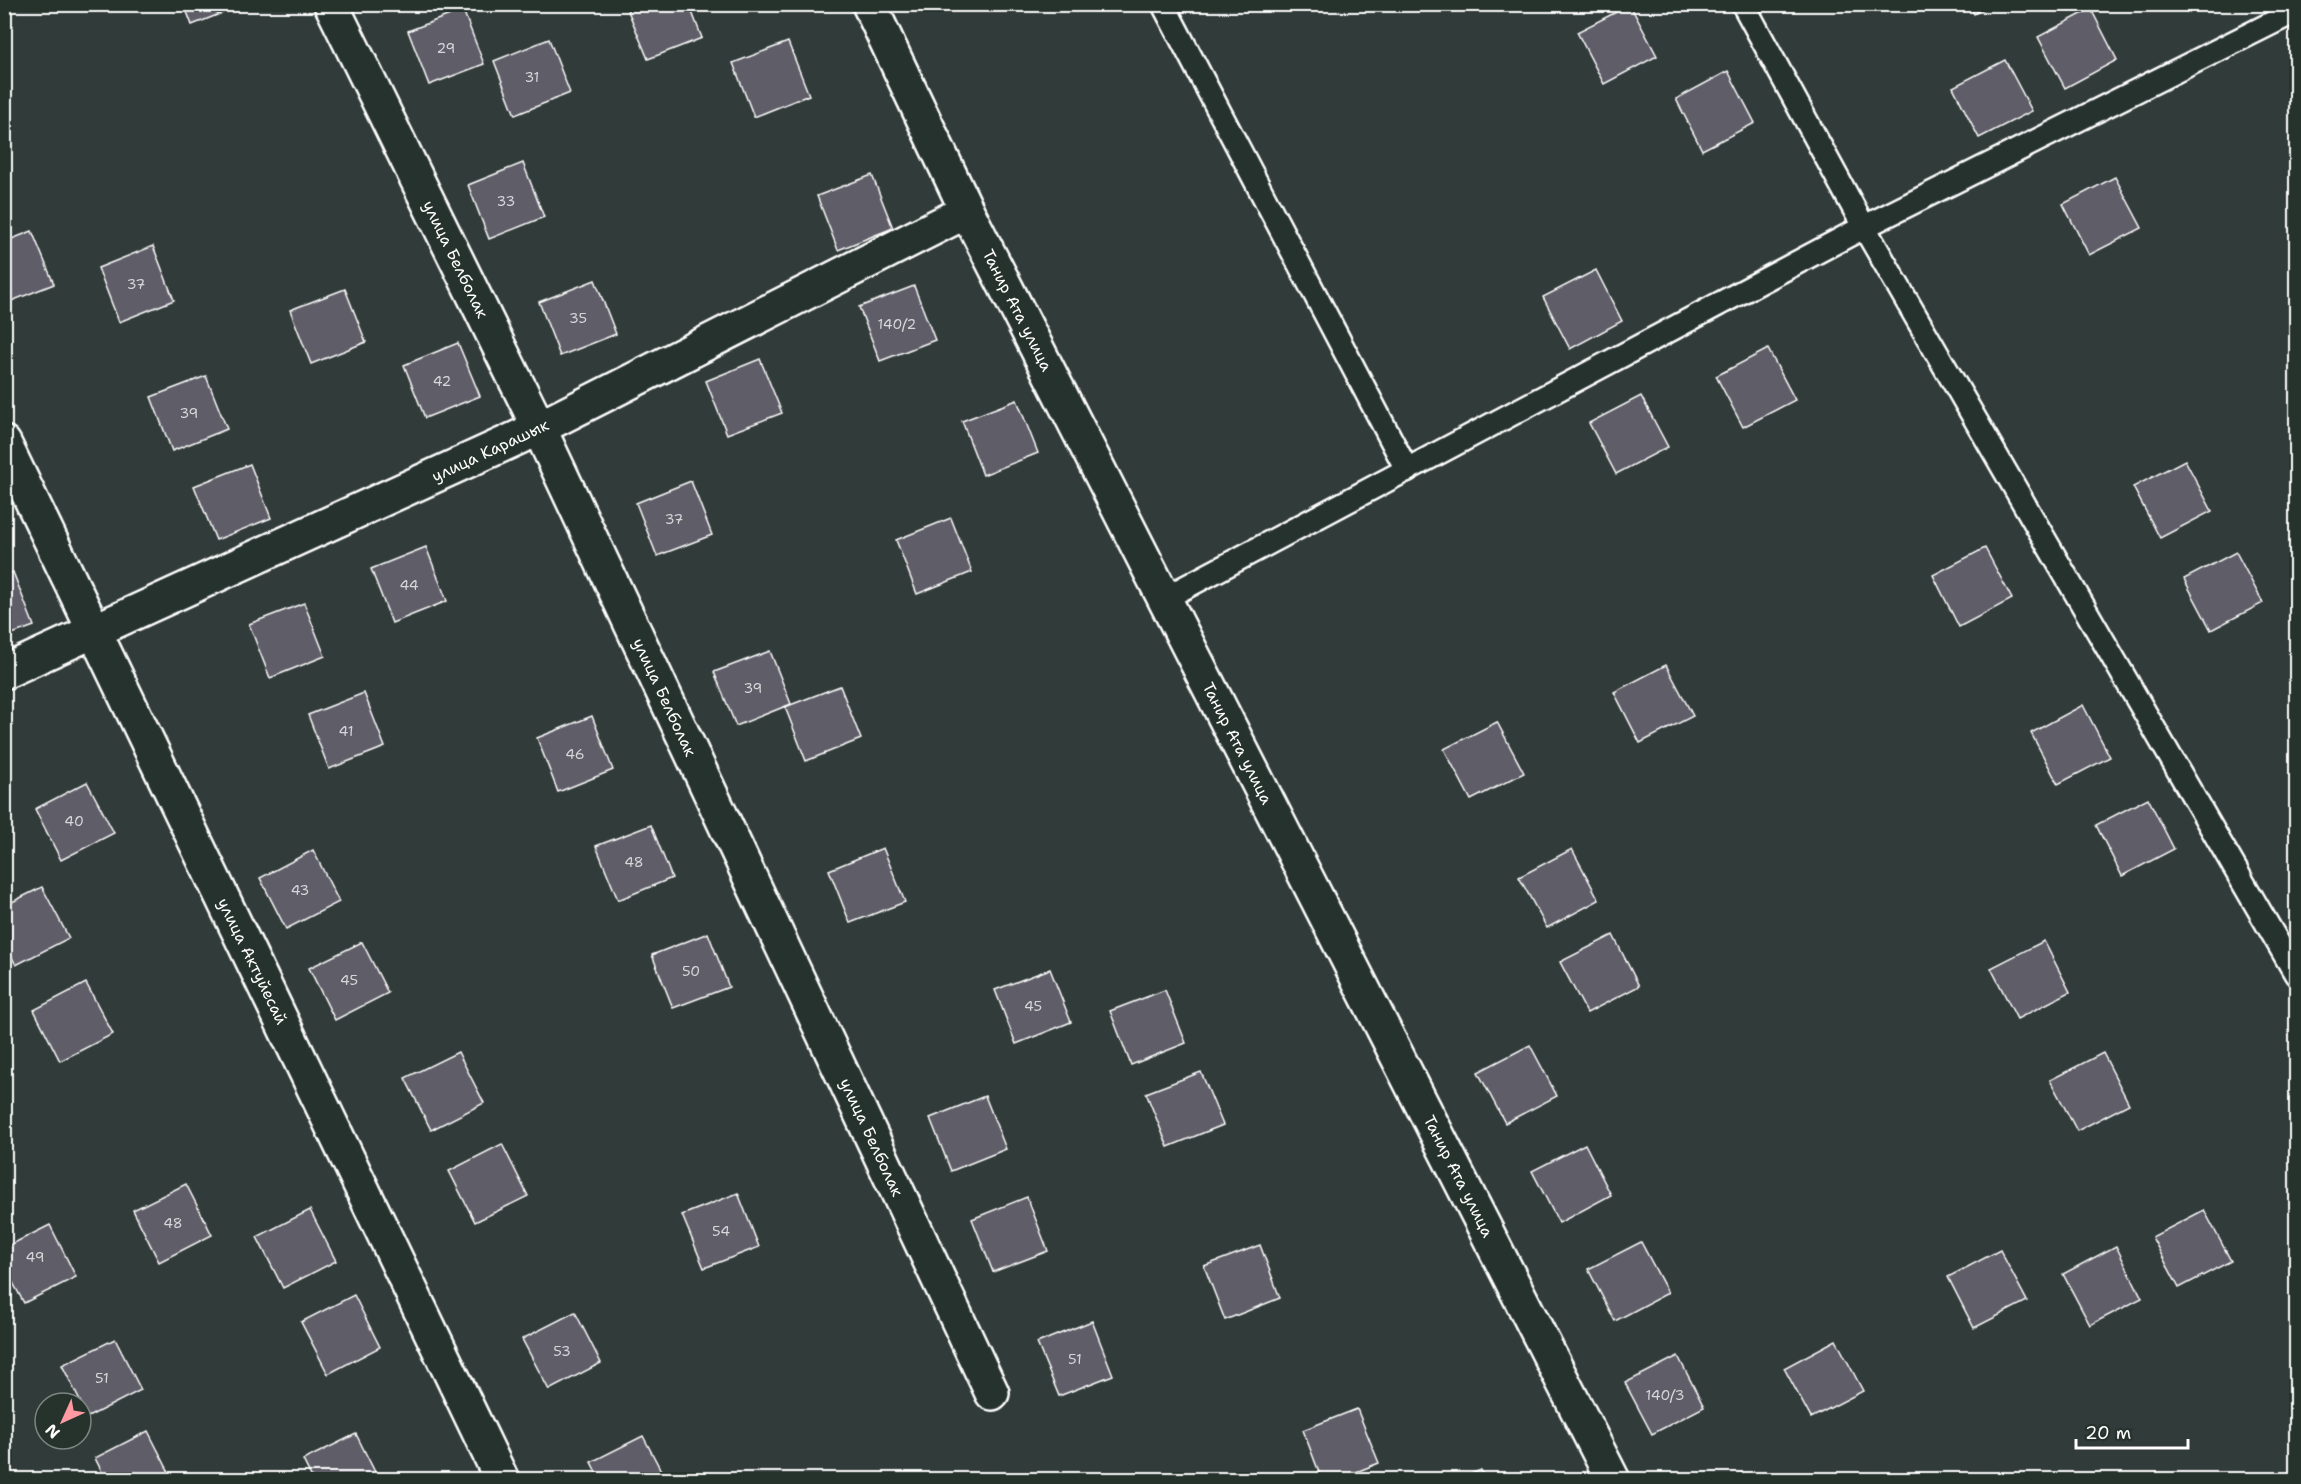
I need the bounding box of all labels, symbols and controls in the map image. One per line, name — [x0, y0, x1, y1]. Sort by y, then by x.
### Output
house number: 29 — [437, 39, 455, 57]
house number: 31 — [525, 68, 539, 86]
house number: 33 — [497, 192, 515, 210]
street label: улица Белболак — [418, 197, 493, 322]
street label: Танир Ата улица — [978, 246, 1057, 375]
house number: 37 — [127, 275, 145, 293]
house number: 35 — [569, 309, 587, 327]
house number: 140/2 — [878, 315, 916, 333]
house number: 42 — [433, 372, 451, 390]
house number: 39 — [180, 404, 198, 422]
street label: улица Карашык — [428, 414, 553, 487]
house number: 37 — [665, 510, 683, 528]
house number: 44 — [399, 576, 419, 594]
street label: улица Белболак — [628, 635, 701, 760]
house number: 39 — [744, 679, 762, 697]
street label: Танир Ата улица — [1198, 679, 1277, 808]
house number: 41 — [339, 722, 353, 740]
house number: 46 — [565, 745, 585, 763]
house number: 40 — [64, 812, 84, 830]
house number: 48 — [624, 853, 644, 871]
house number: 43 — [291, 881, 309, 899]
street label: улица Актуйесай — [213, 894, 292, 1028]
house number: 50 — [682, 962, 700, 980]
house number: 45 — [340, 971, 358, 989]
house number: 45 — [1024, 997, 1042, 1015]
street label: улица Белболак — [835, 1075, 908, 1200]
street label: Танир Ата улица — [1419, 1112, 1498, 1241]
house number: 48 — [163, 1214, 183, 1232]
house number: 54 — [712, 1222, 730, 1240]
house number: 49 — [26, 1248, 45, 1266]
house number: 53 — [553, 1342, 571, 1360]
house number: 51 — [1068, 1350, 1082, 1368]
house number: 51 — [95, 1369, 109, 1387]
house number: 140/3 — [1646, 1386, 1684, 1404]
north arrow — [33, 1391, 93, 1451]
scale bar — [2076, 1412, 2188, 1450]
text: N — [41, 1419, 65, 1443]
text: 20 m — [2085, 1421, 2131, 1445]

